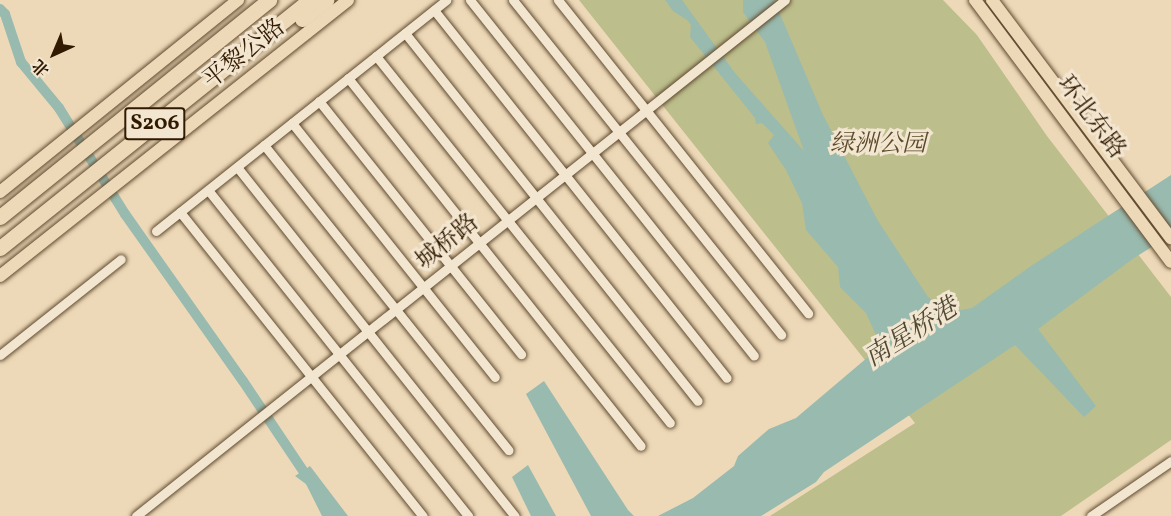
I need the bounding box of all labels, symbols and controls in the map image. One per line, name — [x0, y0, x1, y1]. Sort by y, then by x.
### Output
street label: 平黎公路 — [198, 14, 292, 96]
north arrow — [24, 24, 84, 84]
text: 北 — [28, 53, 55, 80]
street label: 环北东路 — [1050, 71, 1130, 165]
road number: S206 — [124, 105, 186, 143]
park label: 绿洲公园 — [830, 132, 926, 160]
street label: 城桥路 — [411, 209, 485, 277]
water label: 南星桥港 — [860, 293, 964, 375]

